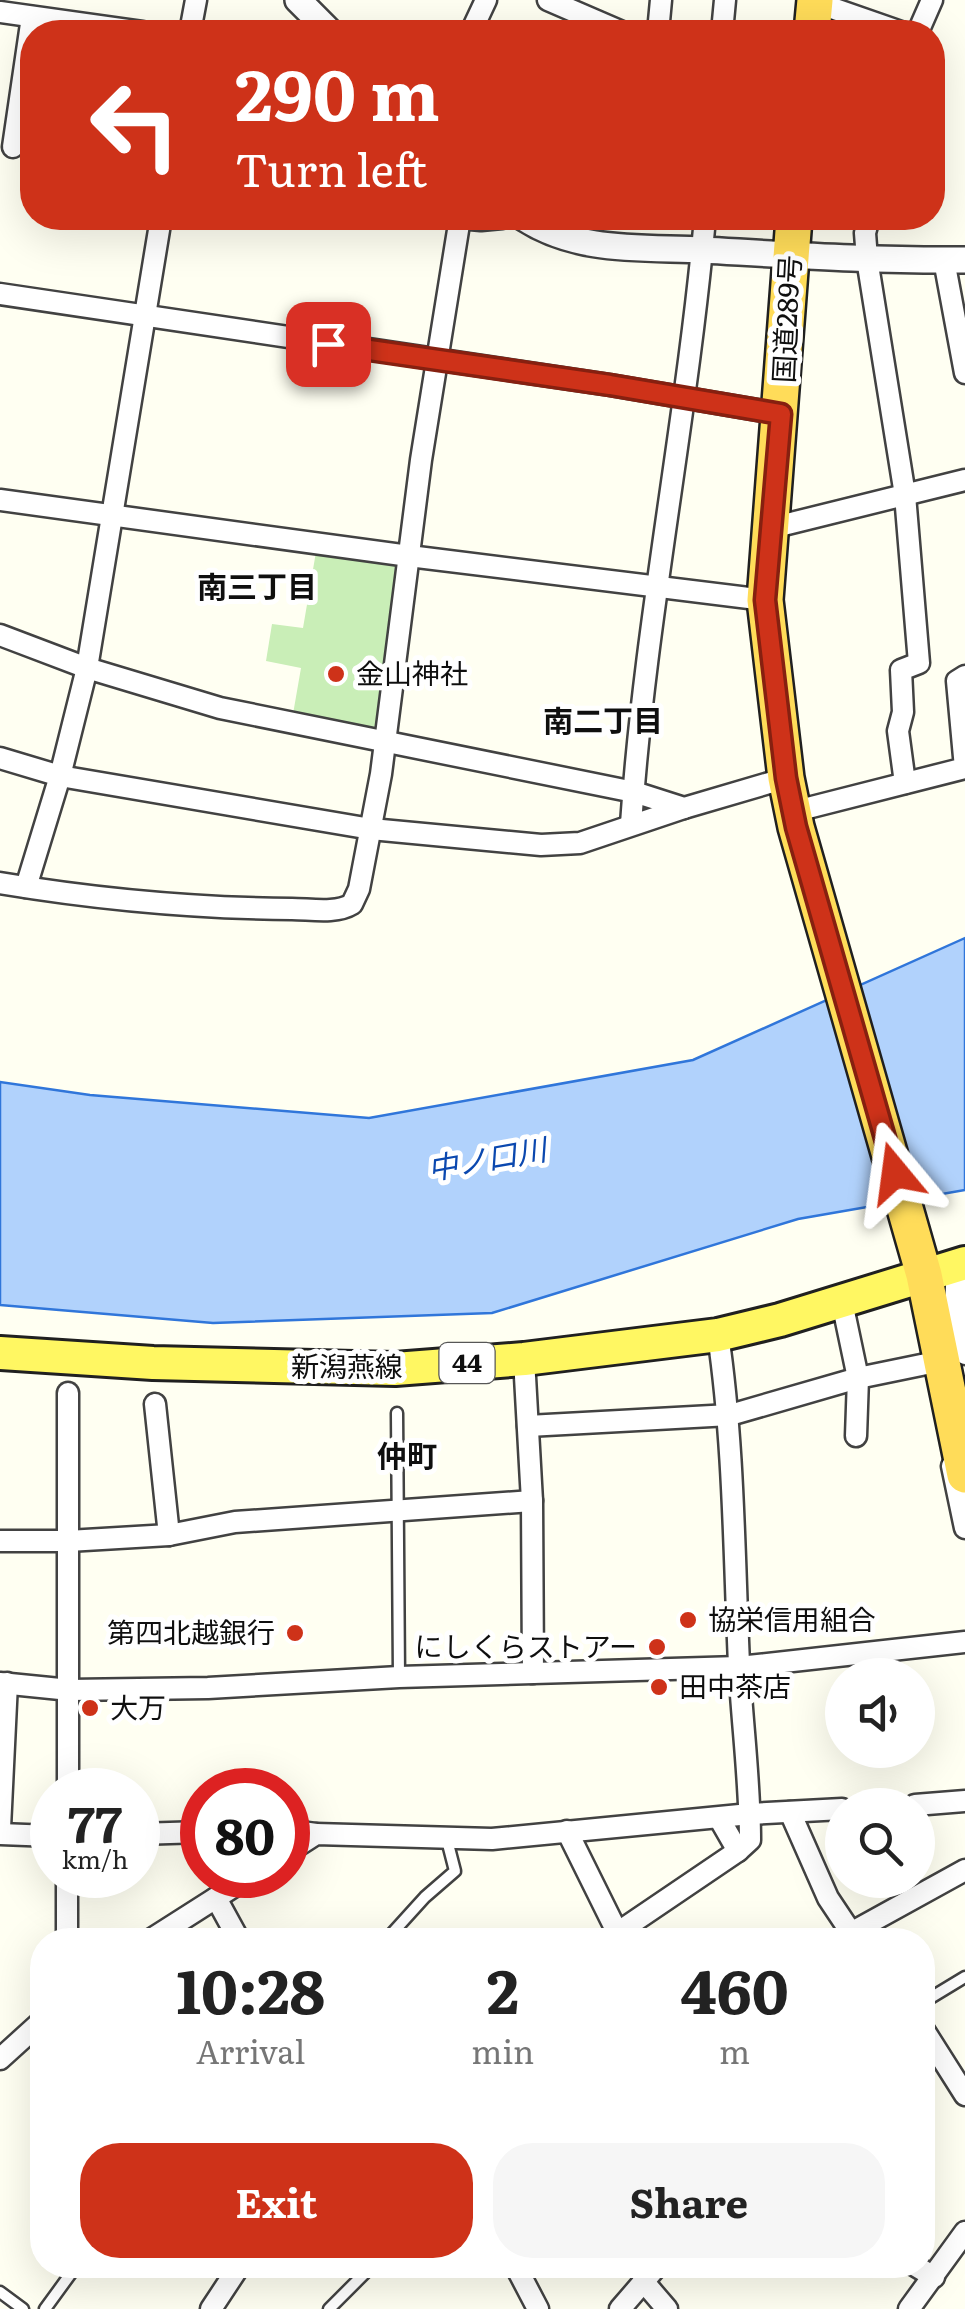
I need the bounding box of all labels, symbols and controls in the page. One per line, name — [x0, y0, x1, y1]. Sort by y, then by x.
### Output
text: 290 m — [235, 39, 440, 143]
icon: left — [70, 60, 200, 190]
text: Turn left — [235, 134, 427, 201]
street label: 国道289号 — [761, 254, 809, 384]
pin — [286, 302, 371, 387]
icon: arrive — [301, 317, 356, 372]
district label: 南三丁目 — [197, 563, 317, 607]
place label: 金山神社 — [356, 651, 468, 693]
marker: 金山神社 — [325, 663, 347, 685]
district label: 南二丁目 — [543, 697, 663, 741]
position arrow — [843, 1121, 947, 1225]
water label: 中ノ口川 — [424, 1124, 552, 1189]
road number: 44 — [440, 1343, 494, 1383]
street label: 新潟燕線 — [291, 1344, 403, 1386]
district label: 仲町 — [377, 1432, 437, 1476]
place label: 協栄信用組合 — [708, 1597, 876, 1639]
marker: 協栄信用組合 — [677, 1609, 699, 1631]
place label: 第四北越銀行 — [107, 1610, 275, 1652]
marker: 第四北越銀行 — [284, 1622, 306, 1644]
place label: にしくらストアー — [415, 1624, 637, 1666]
marker: にしくらストアー — [646, 1636, 668, 1658]
map controls — [825, 1658, 935, 1898]
button: sound — [825, 1658, 935, 1768]
place label: 田中茶店 — [679, 1664, 791, 1706]
marker: 田中茶店 — [648, 1676, 670, 1698]
place label: 大万 — [110, 1685, 166, 1727]
marker: 大万 — [79, 1697, 101, 1719]
speed limit sign: 80 — [180, 1768, 310, 1898]
text: 77 — [68, 1784, 122, 1858]
button: search — [825, 1788, 935, 1898]
text: km/h — [62, 1840, 128, 1877]
text: 10:28 — [176, 1943, 325, 2032]
text: 2 — [487, 1943, 519, 2032]
text: 460 — [681, 1943, 789, 2032]
text: Arrival — [196, 2026, 305, 2074]
text: min — [471, 2026, 534, 2074]
text: m — [719, 2026, 750, 2074]
button: Exit — [80, 2143, 473, 2258]
button: Share — [493, 2143, 885, 2258]

